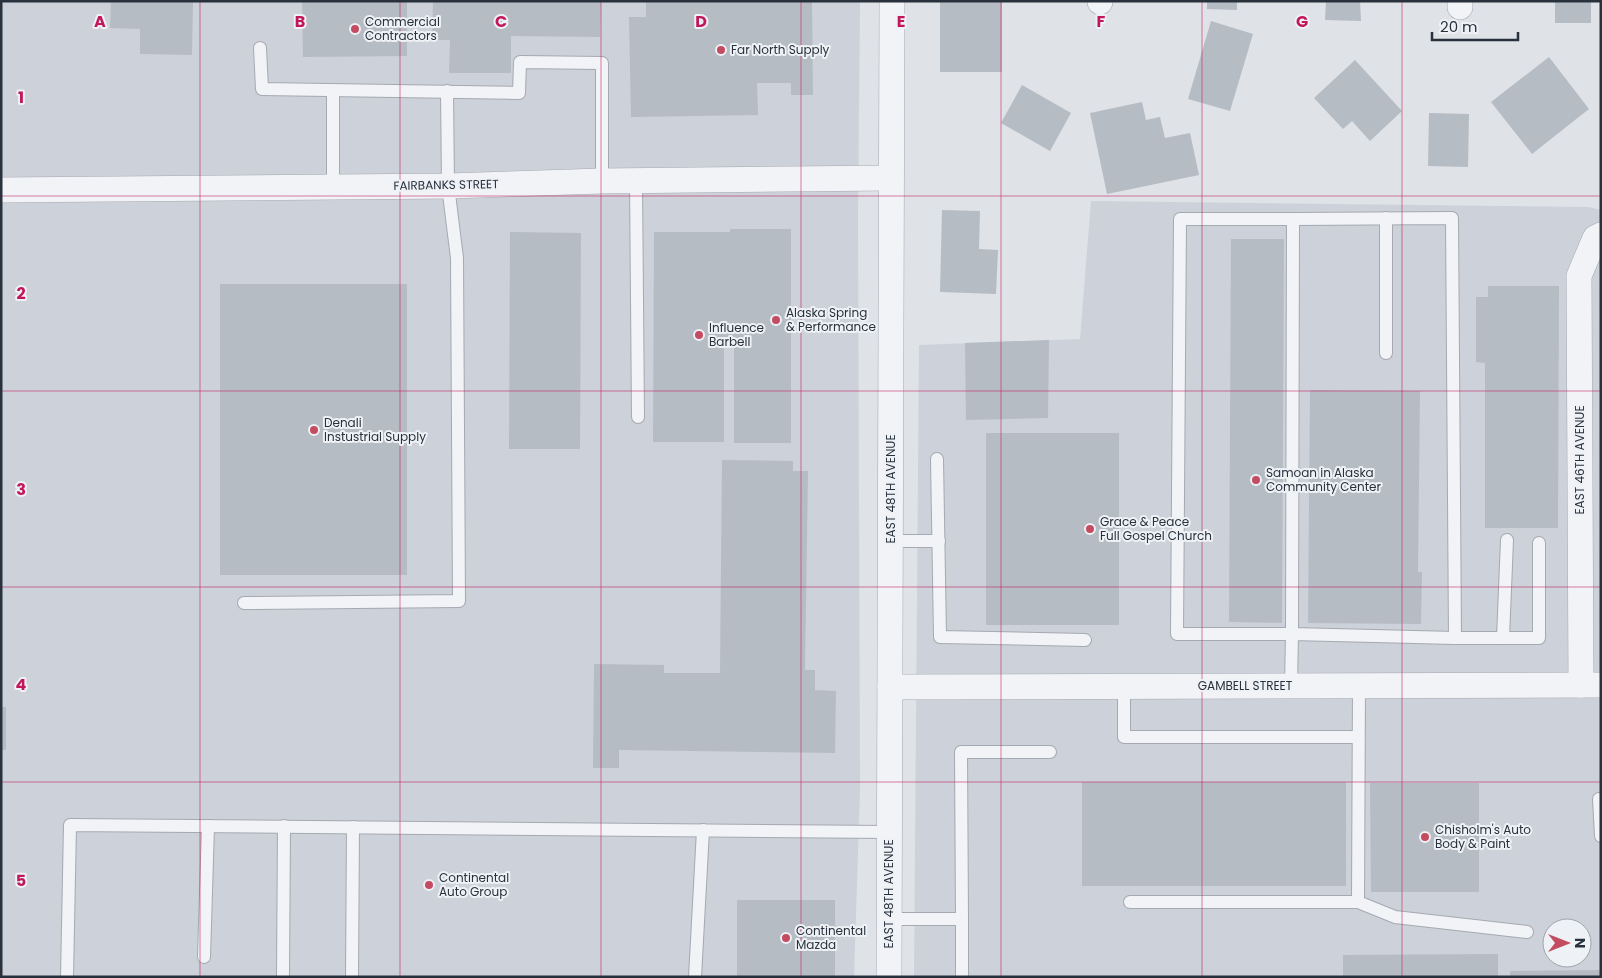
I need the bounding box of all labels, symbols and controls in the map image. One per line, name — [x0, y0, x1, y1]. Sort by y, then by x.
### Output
text: A — [94, 10, 106, 33]
text: B — [295, 10, 305, 33]
text: C — [495, 10, 507, 33]
text: D — [695, 10, 707, 33]
text: E — [897, 10, 905, 33]
text: F — [1097, 10, 1106, 33]
text: G — [1296, 10, 1308, 33]
scale bar — [1432, 10, 1518, 42]
place label: Commercial Contractors — [365, 13, 440, 44]
text: 20 m — [1440, 16, 1478, 37]
marker: Commercial Contractors — [349, 23, 361, 35]
place label: Far North Supply — [731, 41, 830, 58]
marker: Far North Supply — [715, 44, 727, 56]
text: 1 — [18, 86, 24, 109]
street label: FAIRBANKS STREET — [393, 175, 499, 194]
text: 2 — [16, 282, 26, 305]
place label: Alaska Spring & Performance — [786, 304, 876, 335]
marker: Alaska Spring & Performance — [770, 314, 782, 326]
place label: Influence Barbell — [709, 319, 764, 350]
marker: Influence Barbell — [693, 329, 705, 341]
street label: EAST 46TH AVENUE — [1571, 405, 1588, 515]
place label: Denali Instustrial Supply — [324, 414, 426, 445]
marker: Denali Instustrial Supply — [308, 424, 320, 436]
street label: EAST 48TH AVENUE — [882, 434, 899, 544]
place label: Samoan in Alaska Community Center — [1266, 464, 1381, 495]
marker: Samoan in Alaska Community Center — [1250, 474, 1262, 486]
text: 3 — [16, 478, 26, 501]
place label: Grace & Peace Full Gospel Church — [1100, 513, 1212, 544]
marker: Grace & Peace Full Gospel Church — [1084, 523, 1096, 535]
text: 4 — [16, 673, 27, 696]
street label: GAMBELL STREET — [1198, 677, 1293, 694]
place label: Chisholm's Auto Body & Paint — [1435, 821, 1531, 852]
marker: Chisholm's Auto Body & Paint — [1419, 831, 1431, 843]
street label: EAST 48TH AVENUE — [880, 839, 897, 949]
text: 5 — [16, 869, 26, 892]
place label: Continental Auto Group — [439, 869, 509, 900]
marker: Continental Auto Group — [423, 879, 435, 891]
north arrow — [1542, 918, 1592, 968]
place label: Continental Mazda — [796, 922, 866, 953]
marker: Continental Mazda — [780, 932, 792, 944]
text: N — [1570, 938, 1590, 948]

